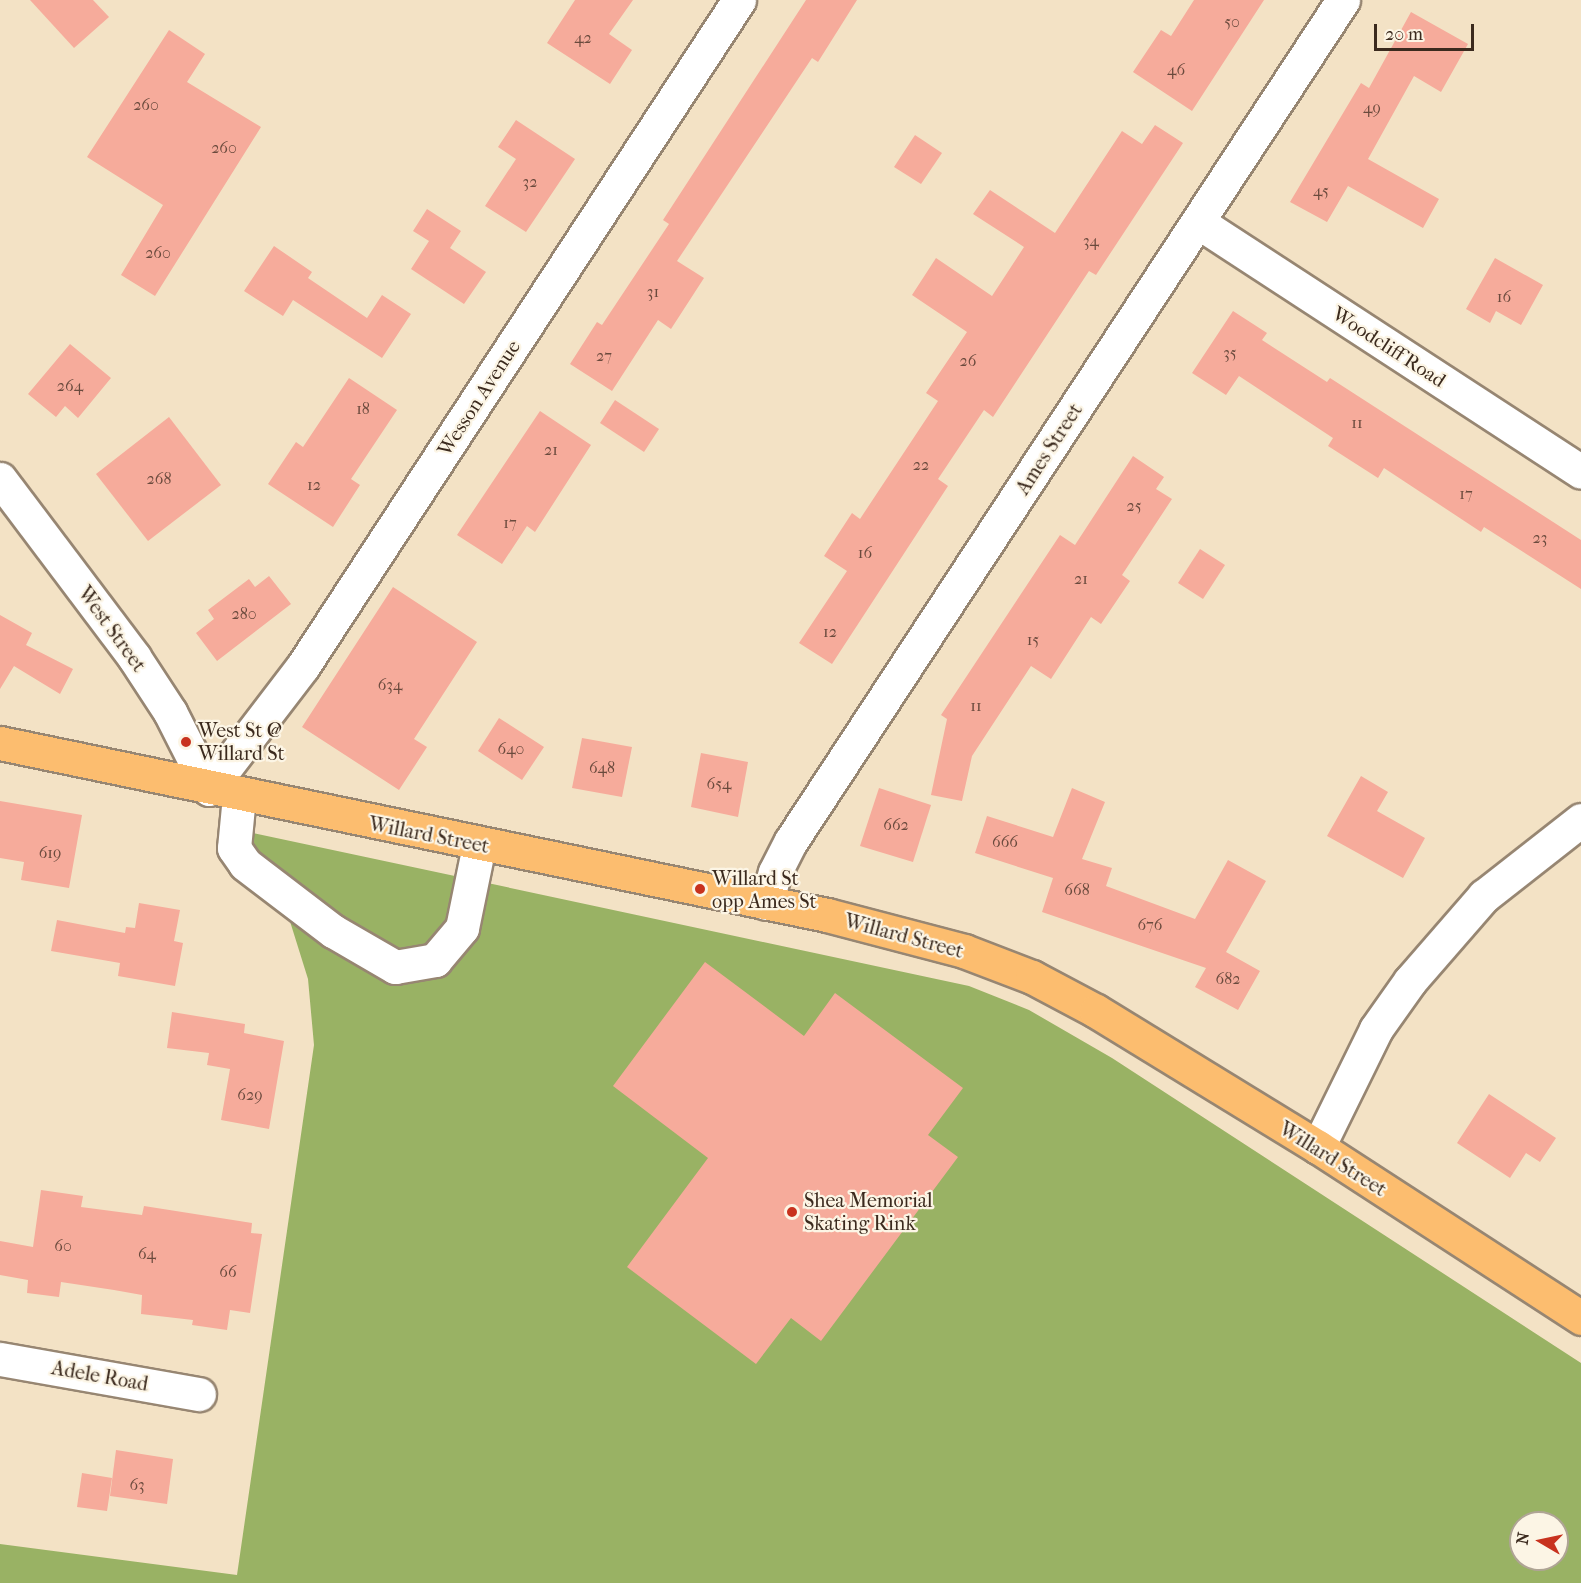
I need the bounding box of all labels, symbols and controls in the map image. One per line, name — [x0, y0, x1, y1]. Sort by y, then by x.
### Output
house number: 50 — [1224, 12, 1240, 32]
scale bar — [1377, 12, 1478, 50]
text: 20 m — [1385, 24, 1423, 45]
house number: 42 — [574, 28, 592, 48]
house number: 46 — [1167, 60, 1185, 80]
house number: 260 — [133, 95, 159, 115]
house number: 49 — [1363, 98, 1381, 118]
house number: 260 — [211, 138, 237, 158]
house number: 32 — [523, 172, 537, 192]
house number: 45 — [1313, 181, 1329, 201]
house number: 34 — [1083, 231, 1099, 251]
house number: 260 — [145, 243, 171, 263]
house number: 31 — [647, 282, 659, 302]
house number: 16 — [1497, 287, 1511, 307]
street label: Woodcliff Road — [1328, 301, 1450, 393]
street label: Wesson Avenue — [433, 336, 525, 460]
house number: 35 — [1223, 343, 1237, 363]
house number: 27 — [596, 346, 612, 366]
house number: 26 — [960, 351, 976, 371]
house number: 264 — [57, 376, 83, 396]
house number: 18 — [356, 399, 370, 419]
street label: Ames Street — [1011, 399, 1087, 499]
house number: 11 — [1351, 413, 1363, 433]
house number: 21 — [544, 440, 558, 460]
house number: 22 — [913, 455, 929, 475]
house number: 268 — [147, 469, 171, 489]
house number: 12 — [307, 475, 321, 495]
house number: 17 — [1459, 484, 1473, 504]
house number: 25 — [1126, 496, 1142, 516]
house number: 17 — [503, 513, 517, 533]
house number: 23 — [1533, 528, 1547, 548]
house number: 16 — [858, 543, 872, 563]
house number: 21 — [1074, 569, 1088, 589]
street label: West Street — [73, 582, 151, 676]
house number: 280 — [231, 604, 257, 624]
house number: 12 — [823, 622, 837, 642]
house number: 15 — [1027, 630, 1039, 650]
house number: 634 — [378, 675, 402, 695]
house number: 11 — [970, 696, 982, 716]
place label: West St @ Willard St — [198, 718, 285, 765]
marker: West St @ Willard St — [179, 735, 193, 749]
house number: 640 — [498, 739, 524, 759]
house number: 648 — [589, 758, 615, 778]
house number: 654 — [706, 774, 732, 794]
street label: Willard Street — [367, 812, 491, 858]
house number: 662 — [883, 815, 909, 835]
house number: 666 — [992, 832, 1018, 852]
house number: 619 — [39, 843, 61, 863]
place label: Willard St opp Ames St — [712, 866, 817, 913]
house number: 668 — [1064, 880, 1090, 900]
marker: Willard St opp Ames St — [693, 882, 707, 896]
street label: Willard Street — [842, 909, 966, 963]
house number: 676 — [1138, 915, 1162, 935]
house number: 682 — [1216, 969, 1240, 989]
house number: 629 — [237, 1085, 263, 1105]
street label: Willard Street — [1275, 1117, 1391, 1201]
place label: Shea Memorial Skating Rink — [804, 1188, 933, 1235]
marker: Shea Memorial Skating Rink — [785, 1205, 799, 1219]
house number: 60 — [54, 1236, 72, 1256]
house number: 64 — [138, 1244, 156, 1264]
house number: 66 — [219, 1262, 237, 1282]
street label: Adele Road — [50, 1356, 150, 1396]
house number: 63 — [129, 1475, 145, 1495]
north arrow — [1509, 1511, 1569, 1571]
text: N — [1512, 1531, 1533, 1546]

